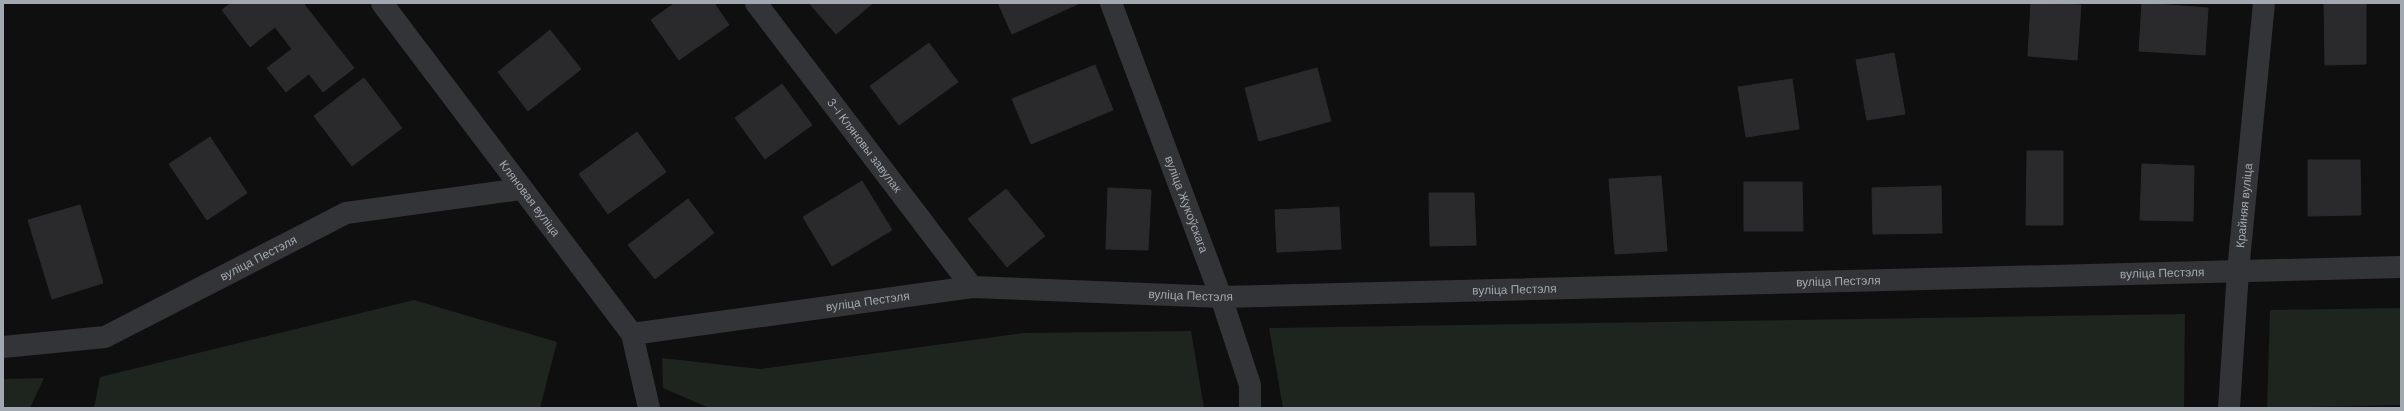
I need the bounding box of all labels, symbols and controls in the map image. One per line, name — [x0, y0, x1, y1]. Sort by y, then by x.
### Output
street label: 3-і Кляновы завулак — [823, 95, 906, 197]
street label: вуліца Жукоўскага — [1161, 154, 1212, 255]
street label: Кляновая вуліца — [496, 157, 564, 240]
street label: Крайняя вуліца — [2232, 162, 2256, 249]
street label: вуліца Пестэля — [217, 232, 300, 285]
street label: вуліца Пестэля — [2120, 264, 2205, 282]
street label: вуліца Пестэля — [1796, 272, 1881, 290]
street label: вуліца Пестэля — [1472, 280, 1557, 299]
street label: вуліца Пестэля — [1148, 286, 1233, 305]
street label: вуліца Пестэля — [825, 288, 911, 315]

